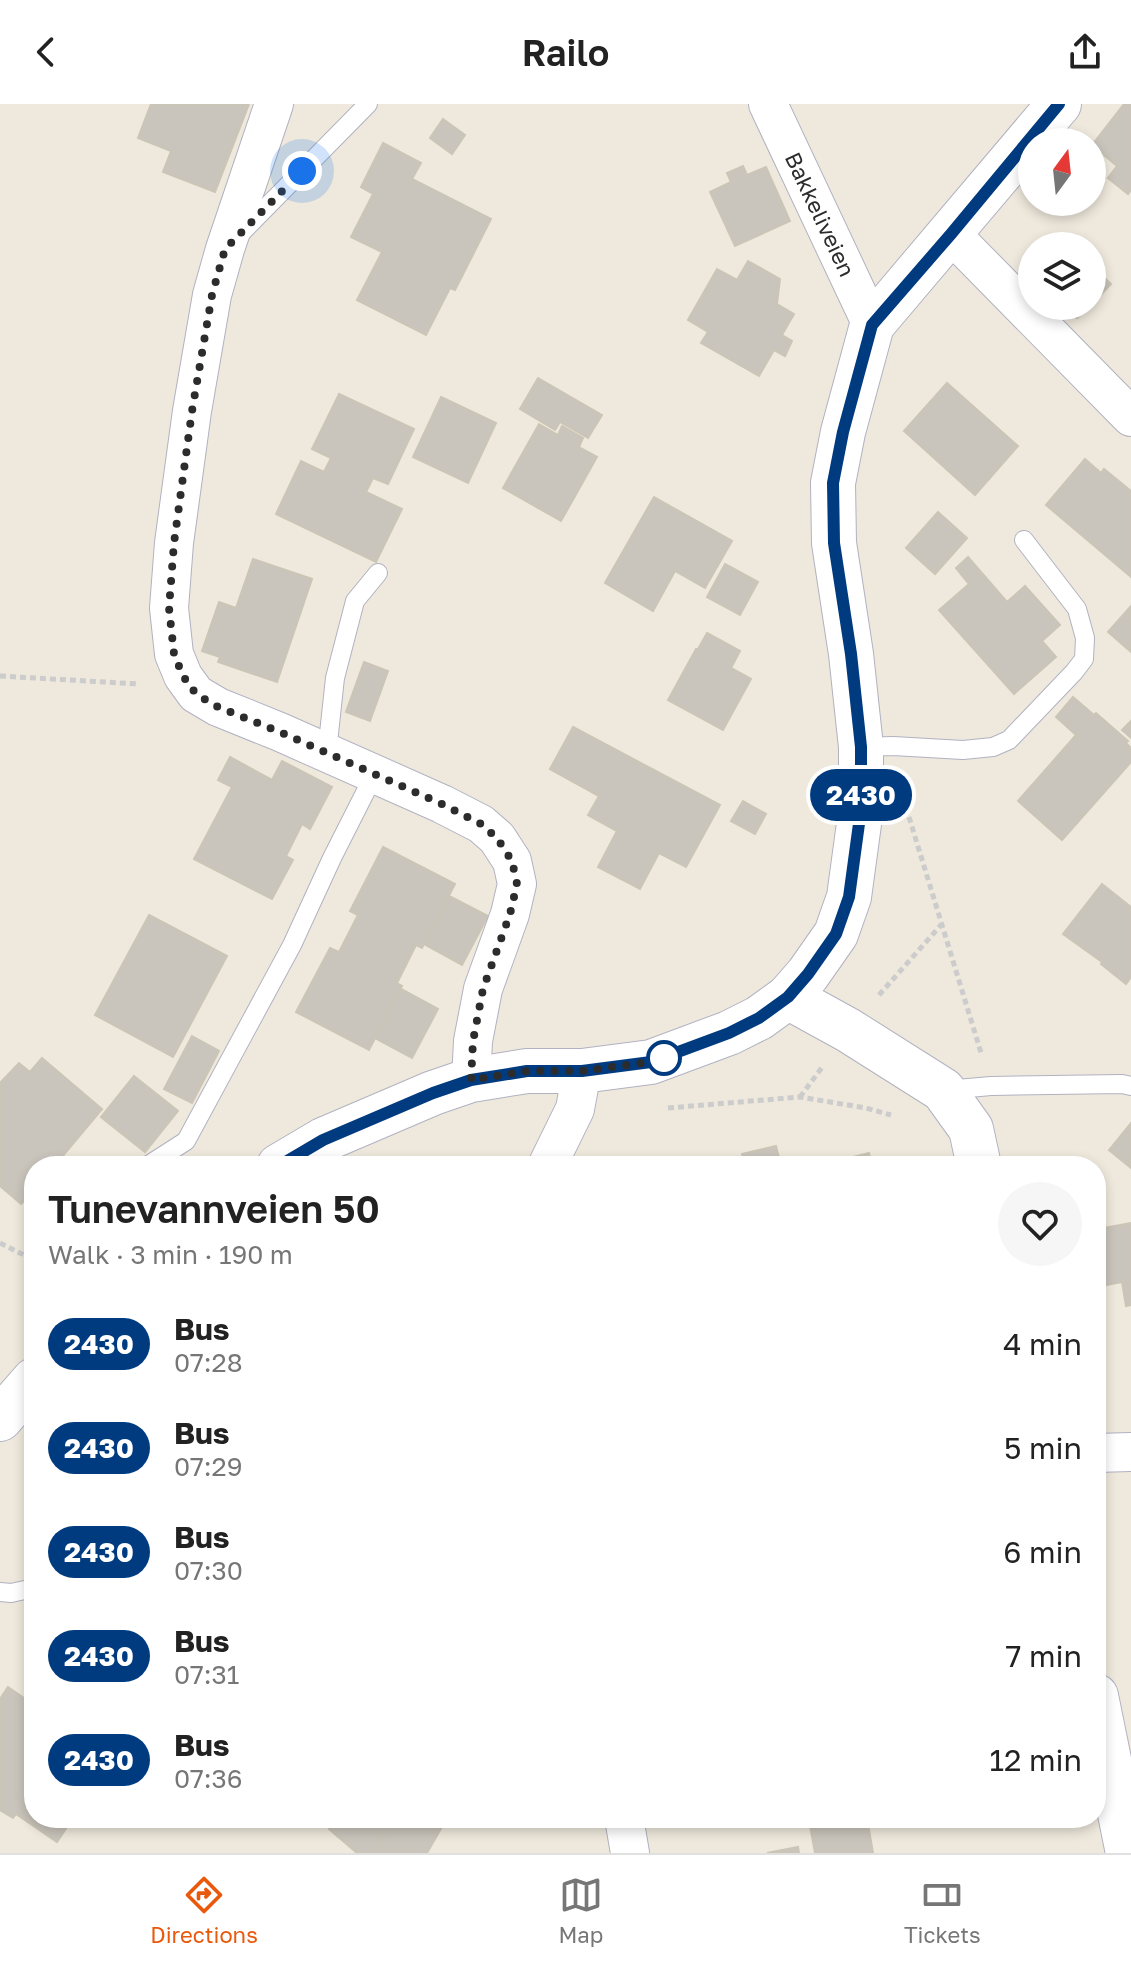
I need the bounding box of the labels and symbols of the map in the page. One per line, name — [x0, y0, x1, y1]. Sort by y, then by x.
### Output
north arrow — [1018, 128, 1106, 216]
street label: Bakkeliveien — [780, 148, 861, 281]
your location — [282, 151, 322, 191]
line badge: 2430 — [805, 769, 917, 821]
unlabelled marker — [647, 1041, 681, 1075]

